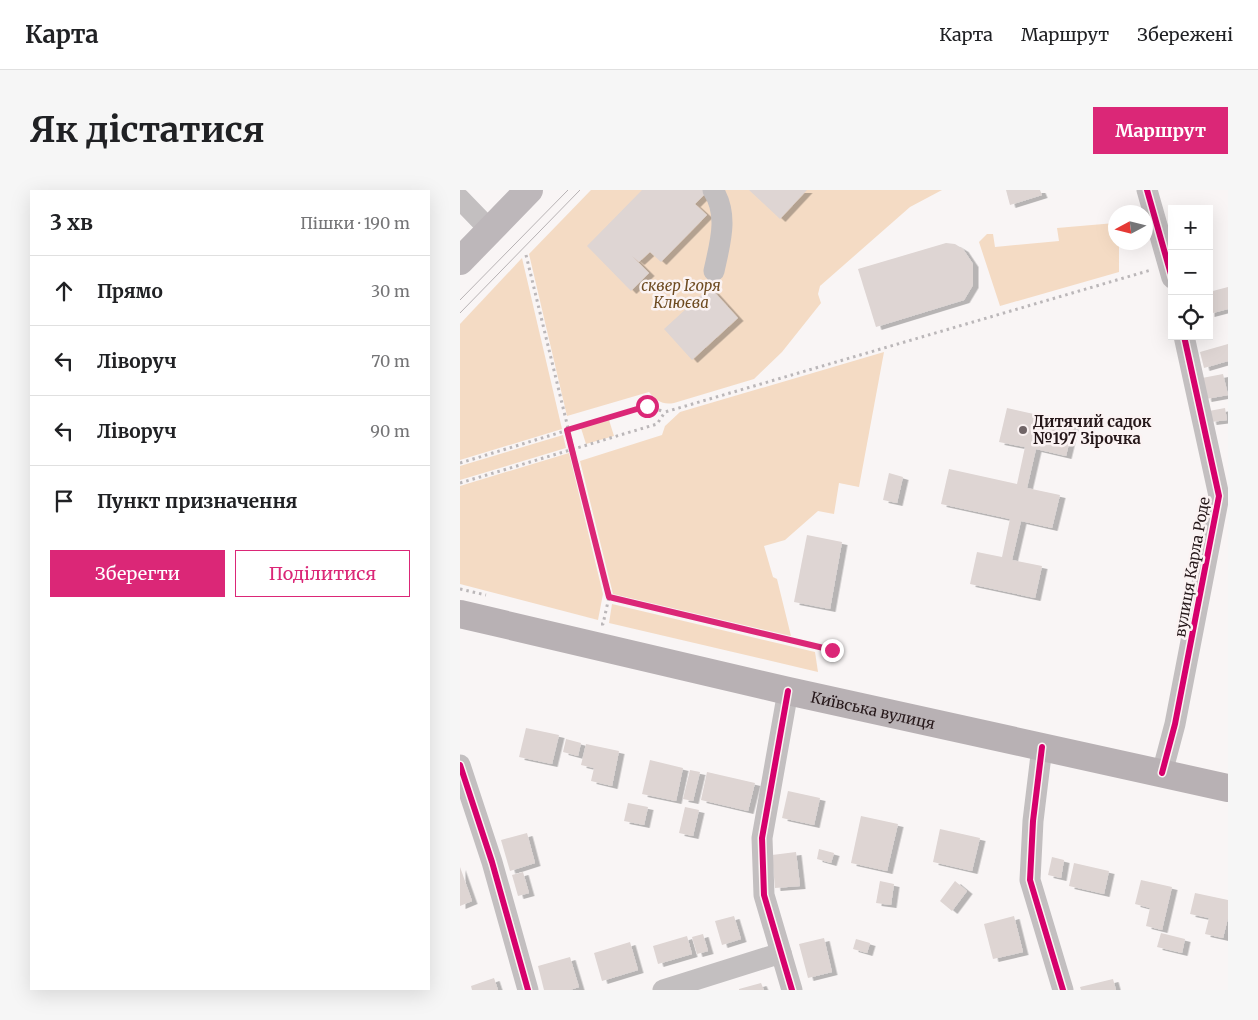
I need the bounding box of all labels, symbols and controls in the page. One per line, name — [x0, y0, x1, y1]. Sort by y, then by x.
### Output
text: Карта — [25, 19, 99, 50]
text: Карта — [939, 23, 993, 46]
text: Маршрут — [1021, 23, 1109, 46]
text: Збережені — [1137, 23, 1233, 46]
button: Маршрут — [1093, 107, 1228, 154]
text: Як дістатися — [30, 108, 265, 152]
north arrow — [1108, 205, 1153, 250]
map controls — [1168, 205, 1213, 340]
button: + — [1168, 205, 1213, 250]
text: 3 хв — [50, 209, 93, 236]
text: Пішки · 190 m — [300, 213, 410, 233]
button: − — [1168, 250, 1213, 295]
park label: сквер Ігоря Клюєва — [641, 276, 721, 312]
icon: ahead — [50, 277, 78, 305]
text: Прямо — [97, 279, 163, 303]
text: 30 m — [371, 281, 410, 301]
button: locate — [1168, 295, 1213, 340]
icon: left — [50, 347, 78, 375]
text: Ліворуч — [97, 349, 177, 373]
text: 70 m — [371, 351, 410, 371]
route start — [636, 395, 659, 418]
place label: Дитячий садок №197 Зірочка — [1033, 412, 1152, 448]
icon: left — [50, 417, 78, 445]
text: Ліворуч — [97, 419, 177, 443]
text: 90 m — [370, 421, 410, 441]
marker: Дитячий садок №197 Зірочка — [1017, 424, 1029, 436]
icon: arrive — [50, 487, 78, 515]
text: Пункт призначення — [97, 489, 297, 513]
street label: вулиця Карла Роде — [1170, 495, 1214, 639]
button: Зберегти — [50, 550, 225, 597]
button: Поділитися — [235, 550, 410, 597]
route end — [821, 639, 844, 662]
street label: Київська вулиця — [809, 687, 937, 733]

